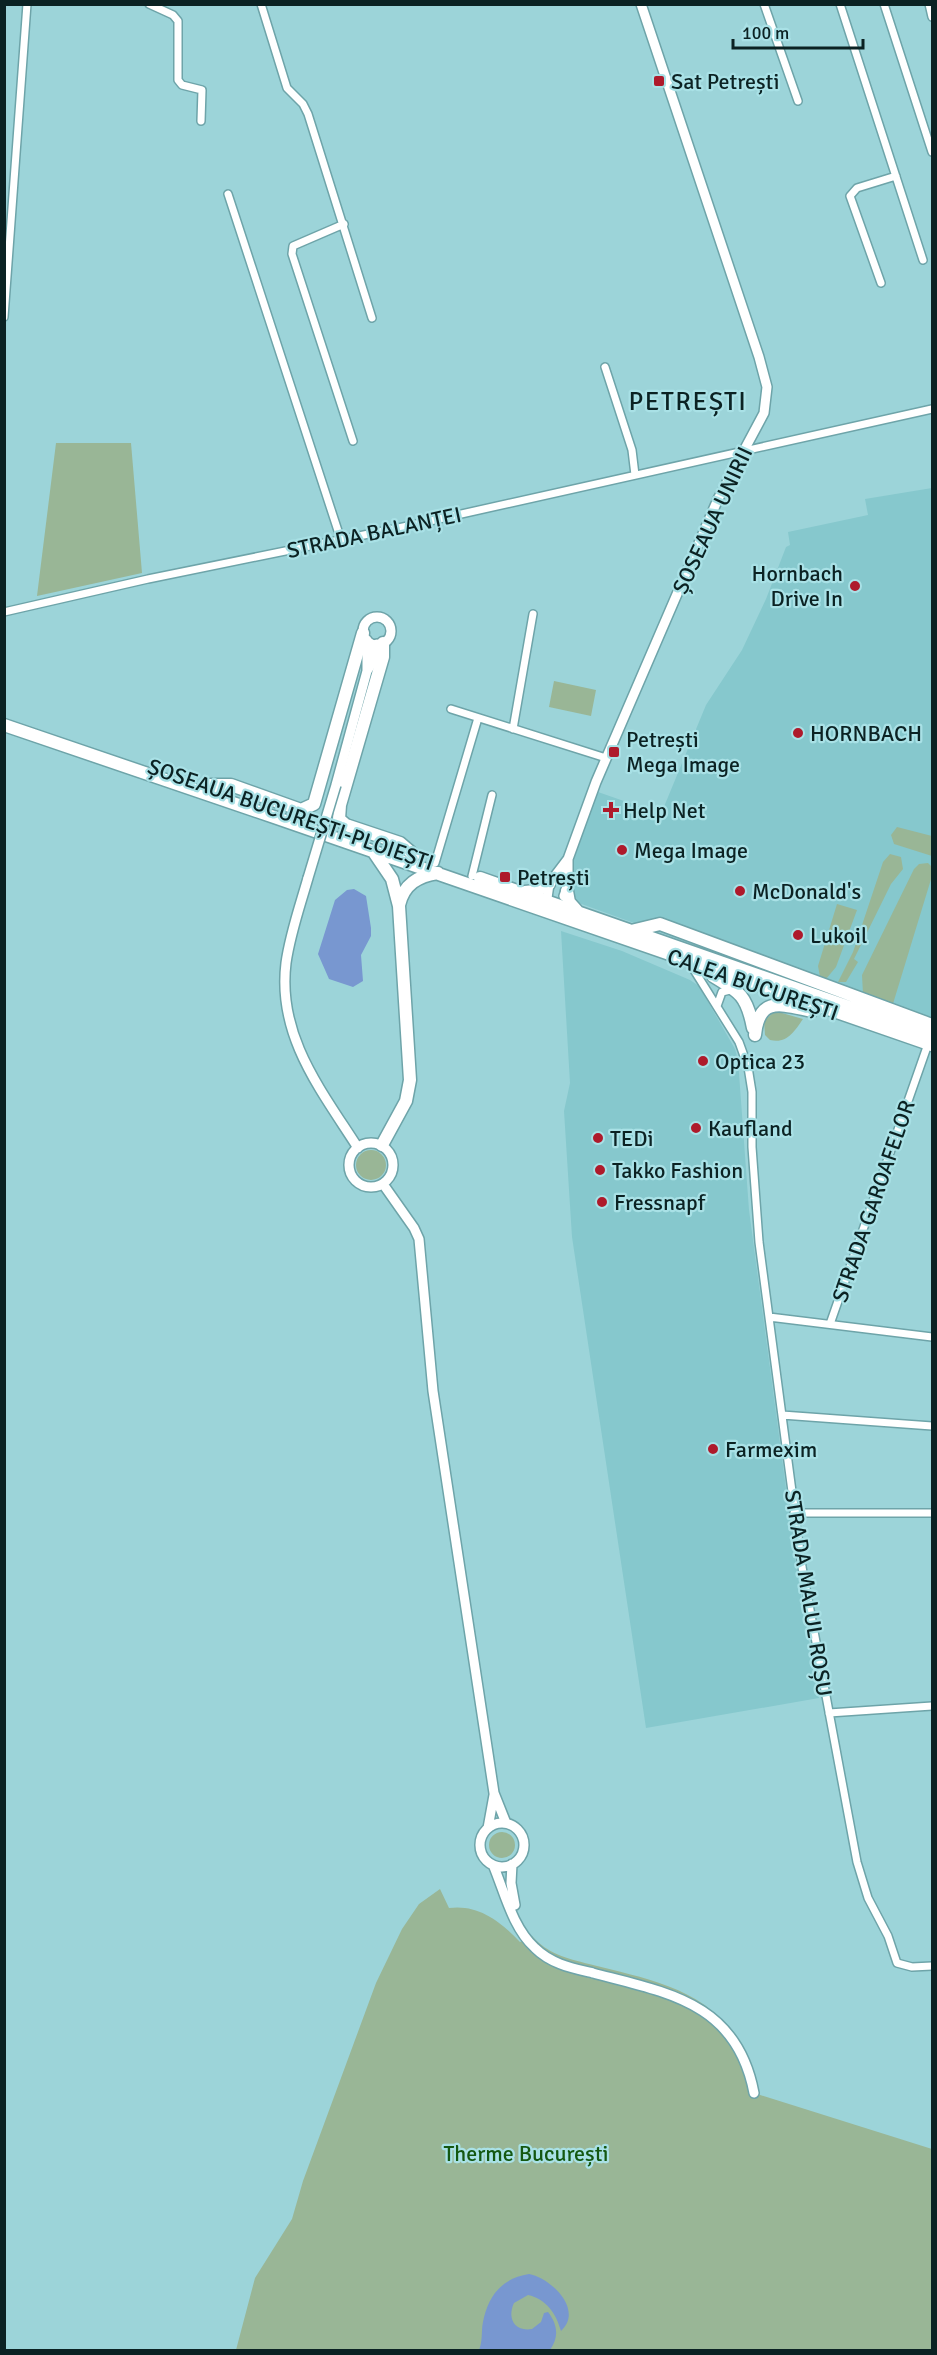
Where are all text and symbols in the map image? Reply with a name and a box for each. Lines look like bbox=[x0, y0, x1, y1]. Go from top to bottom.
scale bar bbox=[733, 12, 864, 50]
text: 100 m bbox=[742, 22, 789, 44]
place label: Sat Petrești bbox=[671, 68, 779, 95]
marker: Sat Petrești bbox=[652, 74, 666, 88]
district label: PETREȘTI bbox=[629, 386, 747, 418]
street label: ȘOSEAUA UNIRII bbox=[667, 442, 758, 598]
street label: STRADA BALANȚEI bbox=[284, 501, 464, 564]
place label: Hornbach Drive In bbox=[752, 560, 843, 612]
marker: Hornbach Drive In bbox=[848, 579, 862, 593]
place label: HORNBACH bbox=[810, 720, 922, 747]
place label: Petrești Mega Image bbox=[626, 726, 740, 778]
marker: HORNBACH bbox=[791, 726, 805, 740]
marker: Petrești Mega Image bbox=[607, 745, 621, 759]
street label: ȘOSEAUA BUCUREȘTI-PLOIEȘTI bbox=[144, 753, 437, 876]
place label: Help Net bbox=[623, 797, 706, 824]
marker: Help Net bbox=[604, 803, 618, 817]
place label: Mega Image bbox=[634, 837, 748, 864]
marker: Mega Image bbox=[615, 843, 629, 857]
place label: Petrești bbox=[517, 864, 590, 891]
marker: Petrești bbox=[498, 870, 512, 884]
place label: McDonald's bbox=[752, 878, 861, 905]
marker: McDonald's bbox=[733, 884, 747, 898]
place label: Lukoil bbox=[810, 922, 867, 949]
marker: Lukoil bbox=[791, 928, 805, 942]
street label: CALEA BUCUREȘTI bbox=[664, 943, 842, 1026]
place label: Optica 23 bbox=[715, 1048, 805, 1075]
marker: Optica 23 bbox=[696, 1054, 710, 1068]
street label: STRADA GAROAFELOR bbox=[826, 1097, 921, 1306]
place label: Kaufland bbox=[708, 1115, 793, 1142]
marker: Kaufland bbox=[689, 1121, 703, 1135]
place label: TEDi bbox=[610, 1125, 654, 1152]
marker: TEDi bbox=[591, 1131, 605, 1145]
place label: Takko Fashion bbox=[612, 1157, 743, 1184]
marker: Takko Fashion bbox=[593, 1163, 607, 1177]
place label: Fressnapf bbox=[614, 1189, 707, 1216]
marker: Fressnapf bbox=[595, 1195, 609, 1209]
place label: Farmexim bbox=[725, 1436, 817, 1463]
marker: Farmexim bbox=[706, 1442, 720, 1456]
street label: STRADA MALUL ROȘU bbox=[779, 1488, 838, 1698]
park label: Therme București bbox=[443, 2140, 609, 2167]

